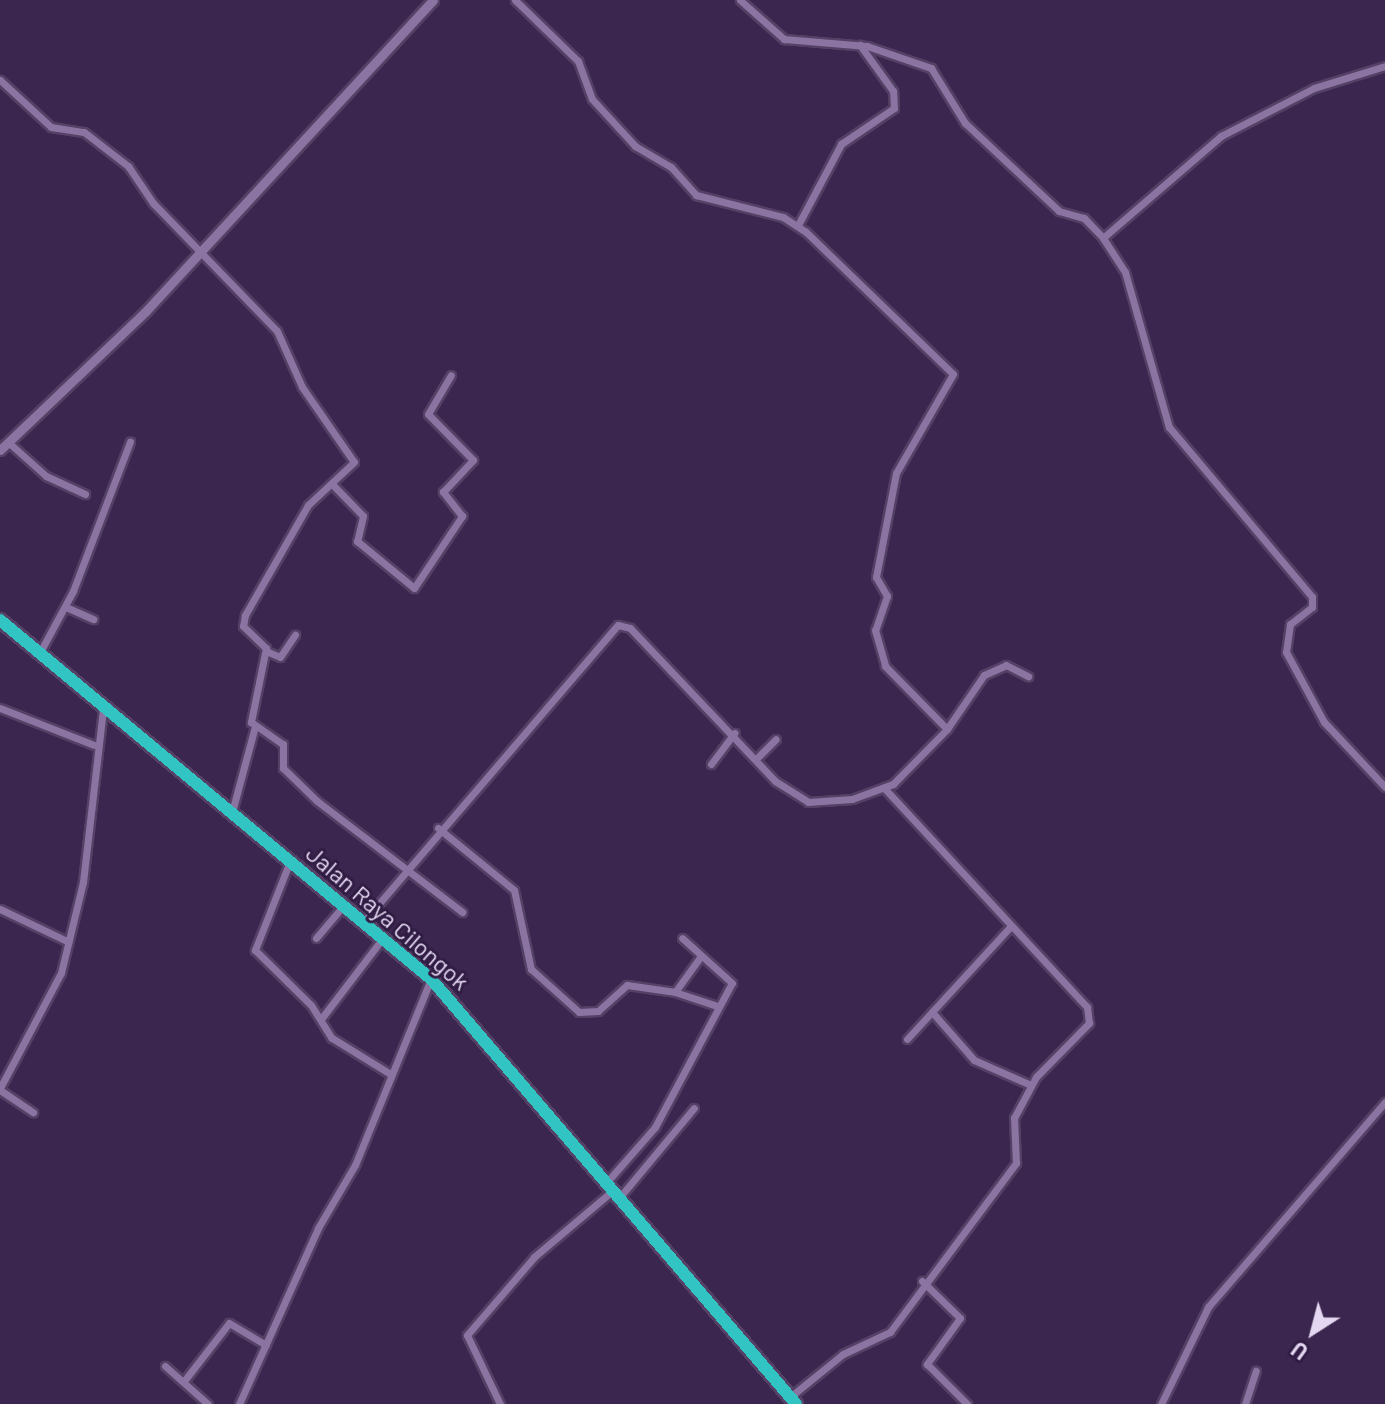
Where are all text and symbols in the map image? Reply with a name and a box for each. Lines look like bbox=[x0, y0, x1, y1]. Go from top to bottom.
street label: Jalan Raya Cilongok bbox=[301, 838, 475, 996]
north arrow bbox=[1273, 1292, 1353, 1372]
text: U bbox=[1286, 1337, 1312, 1366]

